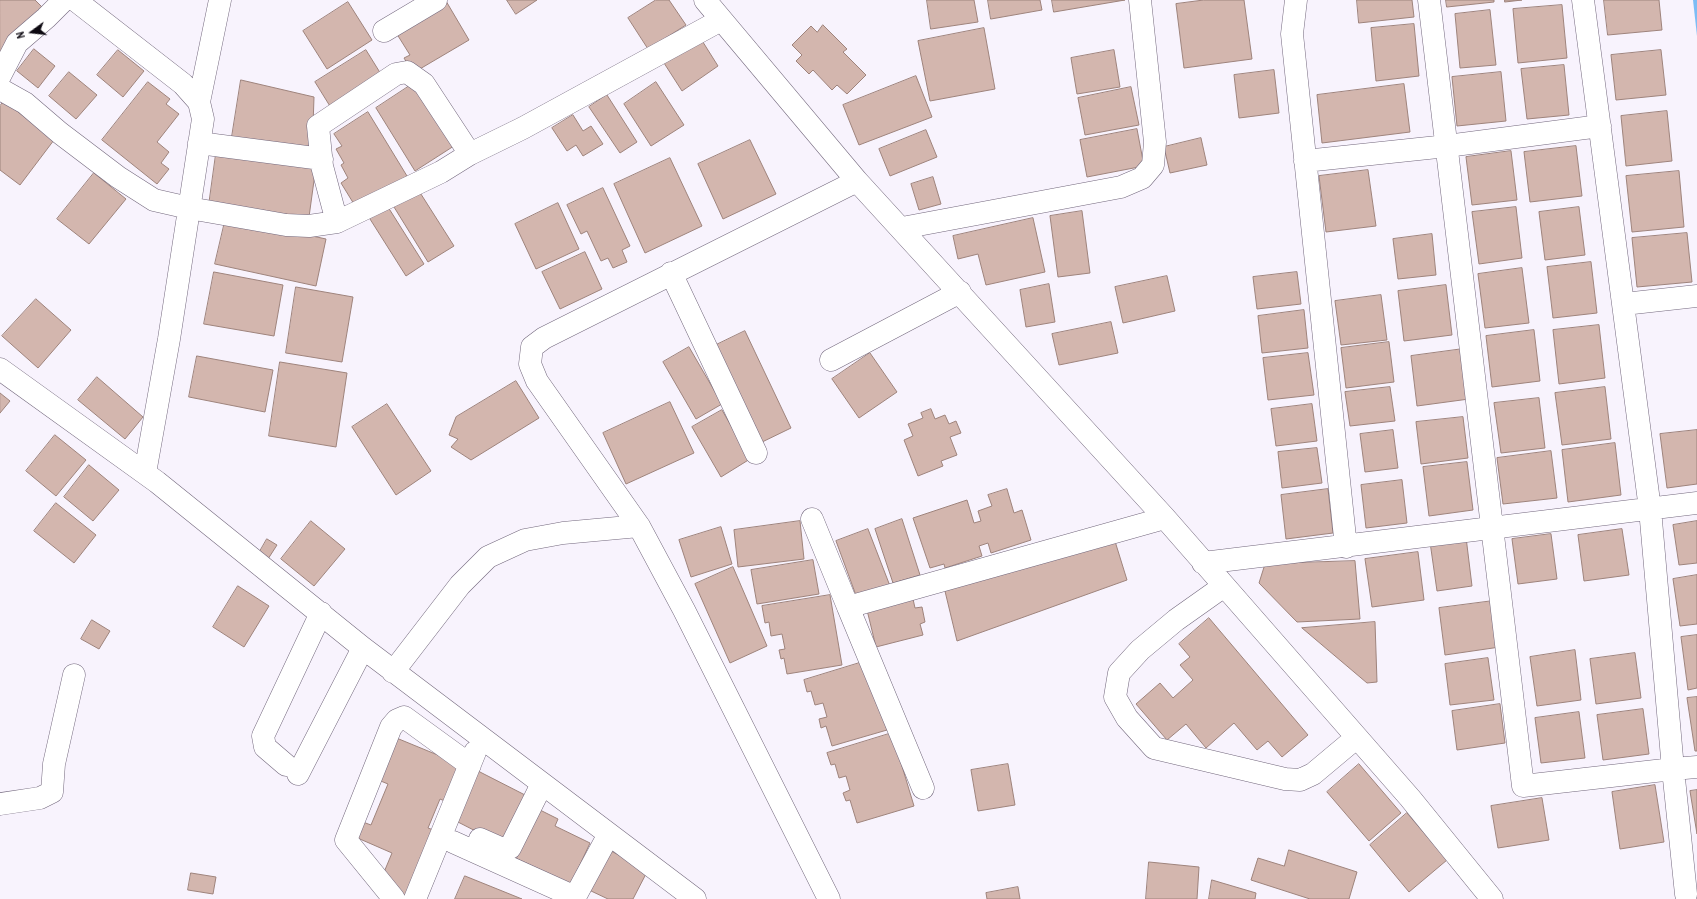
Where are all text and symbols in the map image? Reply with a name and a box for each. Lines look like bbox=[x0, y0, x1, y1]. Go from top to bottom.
north arrow bbox=[12, 12, 52, 52]
text: N bbox=[13, 30, 28, 40]

